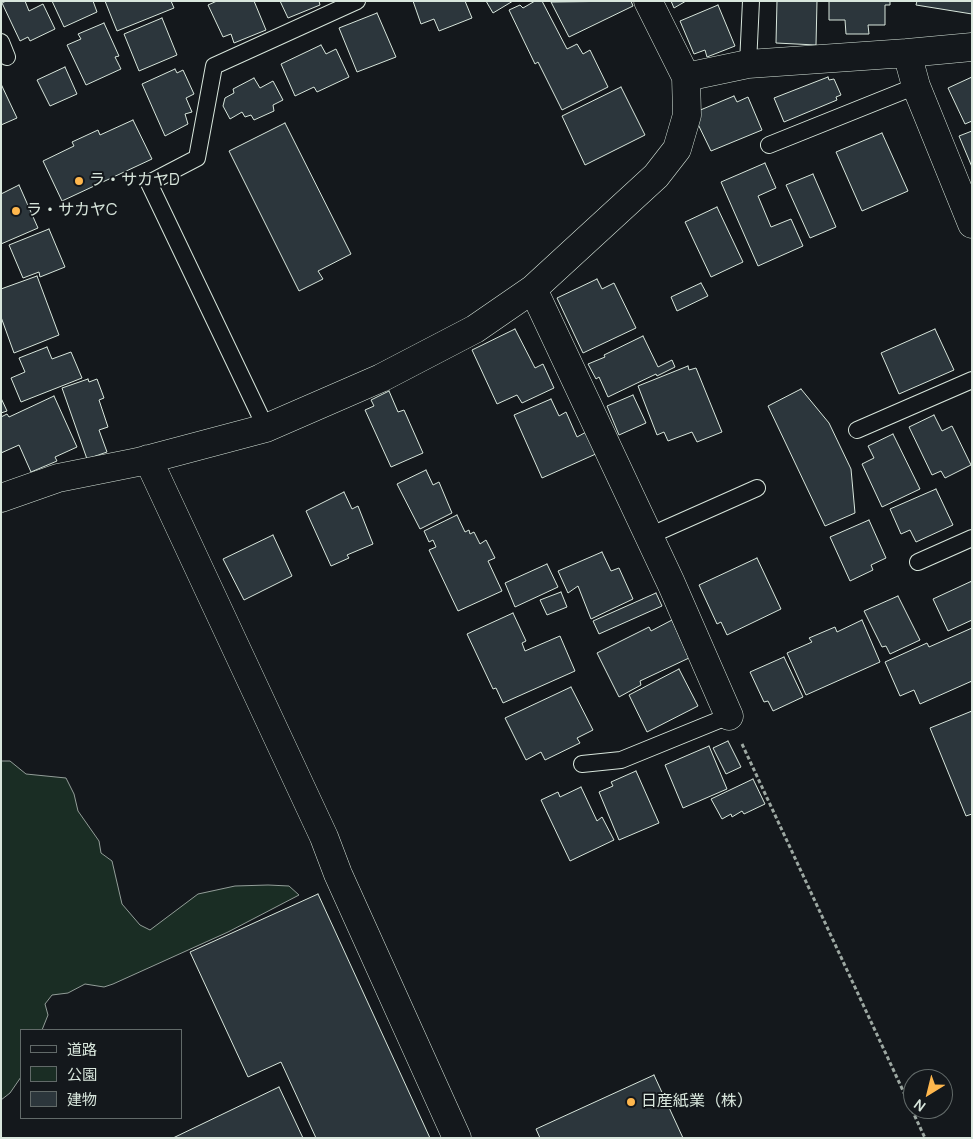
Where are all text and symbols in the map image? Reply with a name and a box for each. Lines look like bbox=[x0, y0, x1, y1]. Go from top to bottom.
place label: ラ・サカヤD bbox=[89, 171, 180, 191]
marker: ラ・サカヤD bbox=[73, 175, 85, 187]
place label: ラ・サカヤC bbox=[26, 201, 117, 221]
marker: ラ・サカヤC bbox=[10, 205, 22, 217]
legend bbox=[20, 1029, 182, 1119]
text: 道路 bbox=[67, 1039, 97, 1060]
text: 公園 bbox=[67, 1064, 97, 1085]
north arrow bbox=[903, 1069, 953, 1119]
text: 建物 bbox=[67, 1089, 97, 1110]
place label: 日産紙業（株） bbox=[641, 1092, 753, 1112]
text: N bbox=[910, 1095, 929, 1116]
marker: 日産紙業（株） bbox=[625, 1096, 637, 1108]

